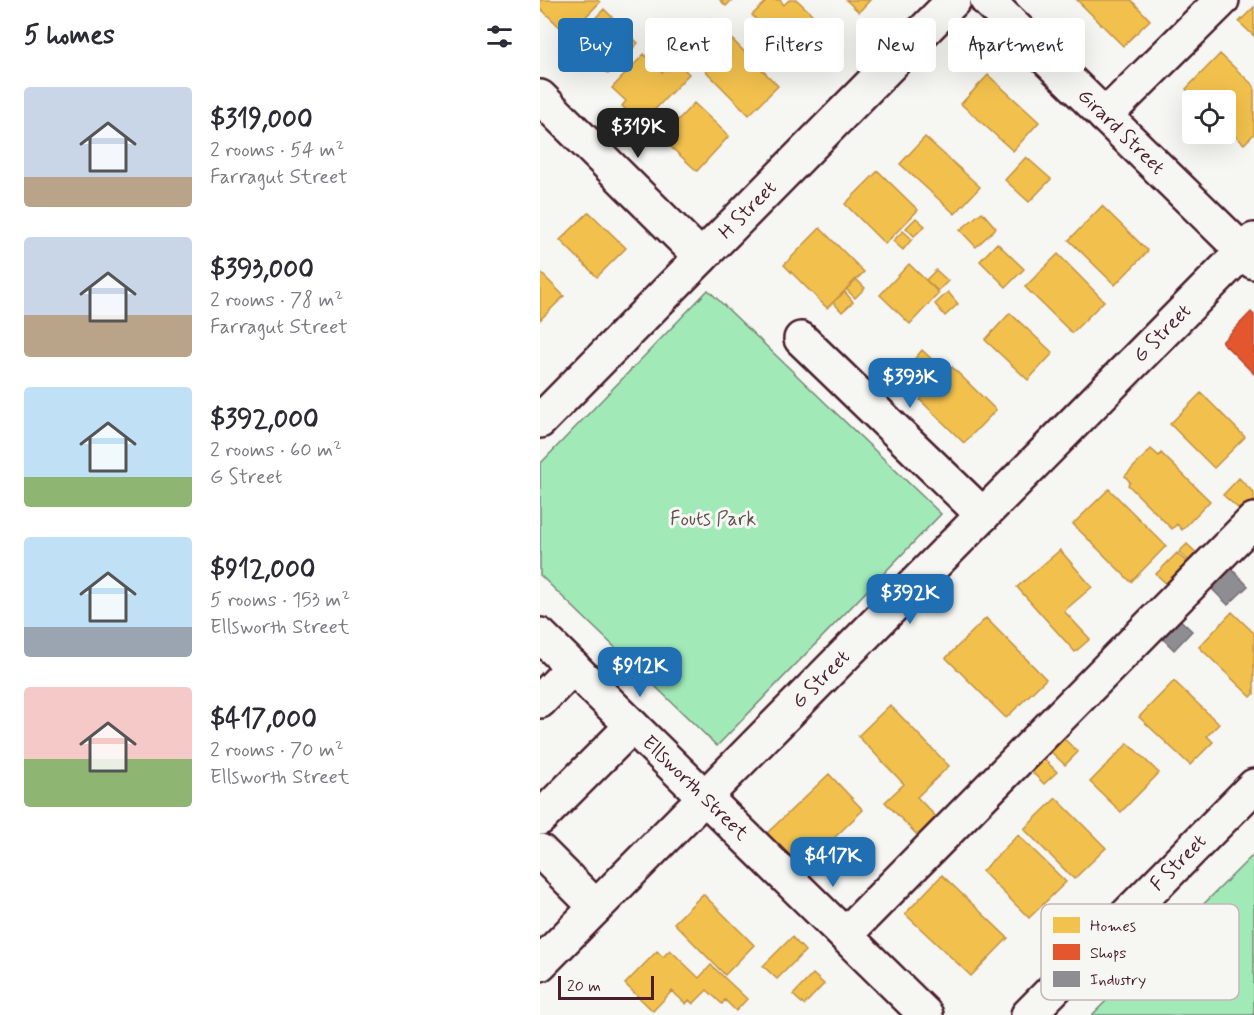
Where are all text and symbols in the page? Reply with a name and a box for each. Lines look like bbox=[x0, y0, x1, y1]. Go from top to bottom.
chip: Buy bbox=[558, 18, 633, 72]
chip: Rent bbox=[645, 18, 732, 72]
chip: Filters bbox=[744, 18, 844, 72]
chip: New bbox=[856, 18, 936, 72]
chip: Apartment bbox=[948, 18, 1085, 72]
text: 5 homes bbox=[24, 19, 115, 53]
icon: filters bbox=[483, 20, 516, 53]
street label: Girard Street bbox=[1072, 83, 1171, 181]
map controls bbox=[1182, 90, 1236, 144]
button: locate bbox=[1182, 90, 1236, 144]
text: $319,000 bbox=[210, 103, 313, 137]
pin: $319K bbox=[596, 108, 680, 159]
icon: home bbox=[72, 111, 144, 183]
text: $319K bbox=[611, 114, 665, 141]
text: 2 rooms · 54 m² bbox=[210, 137, 344, 164]
text: Farragut Street bbox=[210, 164, 348, 191]
street label: H Street bbox=[713, 175, 783, 245]
text: $393,000 bbox=[210, 253, 314, 287]
icon: home bbox=[72, 261, 144, 333]
text: 2 rooms · 78 m² bbox=[210, 287, 343, 314]
street label: G Street bbox=[1127, 298, 1197, 368]
text: Farragut Street bbox=[210, 314, 348, 341]
pin: $393K bbox=[868, 358, 952, 409]
text: $393K bbox=[883, 364, 938, 391]
text: $392,000 bbox=[210, 403, 319, 437]
icon: home bbox=[72, 411, 144, 483]
text: 2 rooms · 60 m² bbox=[210, 437, 342, 464]
text: G Street bbox=[210, 464, 282, 491]
park label: Fouts Park bbox=[670, 506, 756, 533]
text: $912,000 bbox=[210, 553, 315, 587]
icon: home bbox=[72, 561, 144, 633]
pin: $392K bbox=[868, 574, 952, 625]
text: $392K bbox=[881, 580, 939, 607]
text: 5 rooms · 153 m² bbox=[210, 587, 350, 614]
text: Ellsworth Street bbox=[210, 614, 350, 641]
street label: G Street bbox=[786, 644, 856, 714]
pin: $912K bbox=[598, 647, 682, 698]
text: $912K bbox=[612, 653, 668, 680]
text: $417,000 bbox=[210, 703, 317, 737]
icon: home bbox=[72, 711, 144, 783]
street label: Ellsworth Street bbox=[636, 729, 755, 847]
text: 2 rooms · 70 m² bbox=[210, 737, 344, 764]
text: Ellsworth Street bbox=[210, 764, 350, 791]
street label: F Street bbox=[1144, 828, 1212, 897]
pin: $417K bbox=[791, 837, 875, 888]
text: $417K bbox=[804, 843, 862, 870]
legend bbox=[1041, 904, 1239, 1000]
text: Homes bbox=[1090, 916, 1136, 937]
text: Shops bbox=[1090, 943, 1127, 964]
text: Industry bbox=[1090, 970, 1146, 991]
scale bar bbox=[558, 973, 654, 1000]
text: 20 m bbox=[567, 976, 601, 997]

